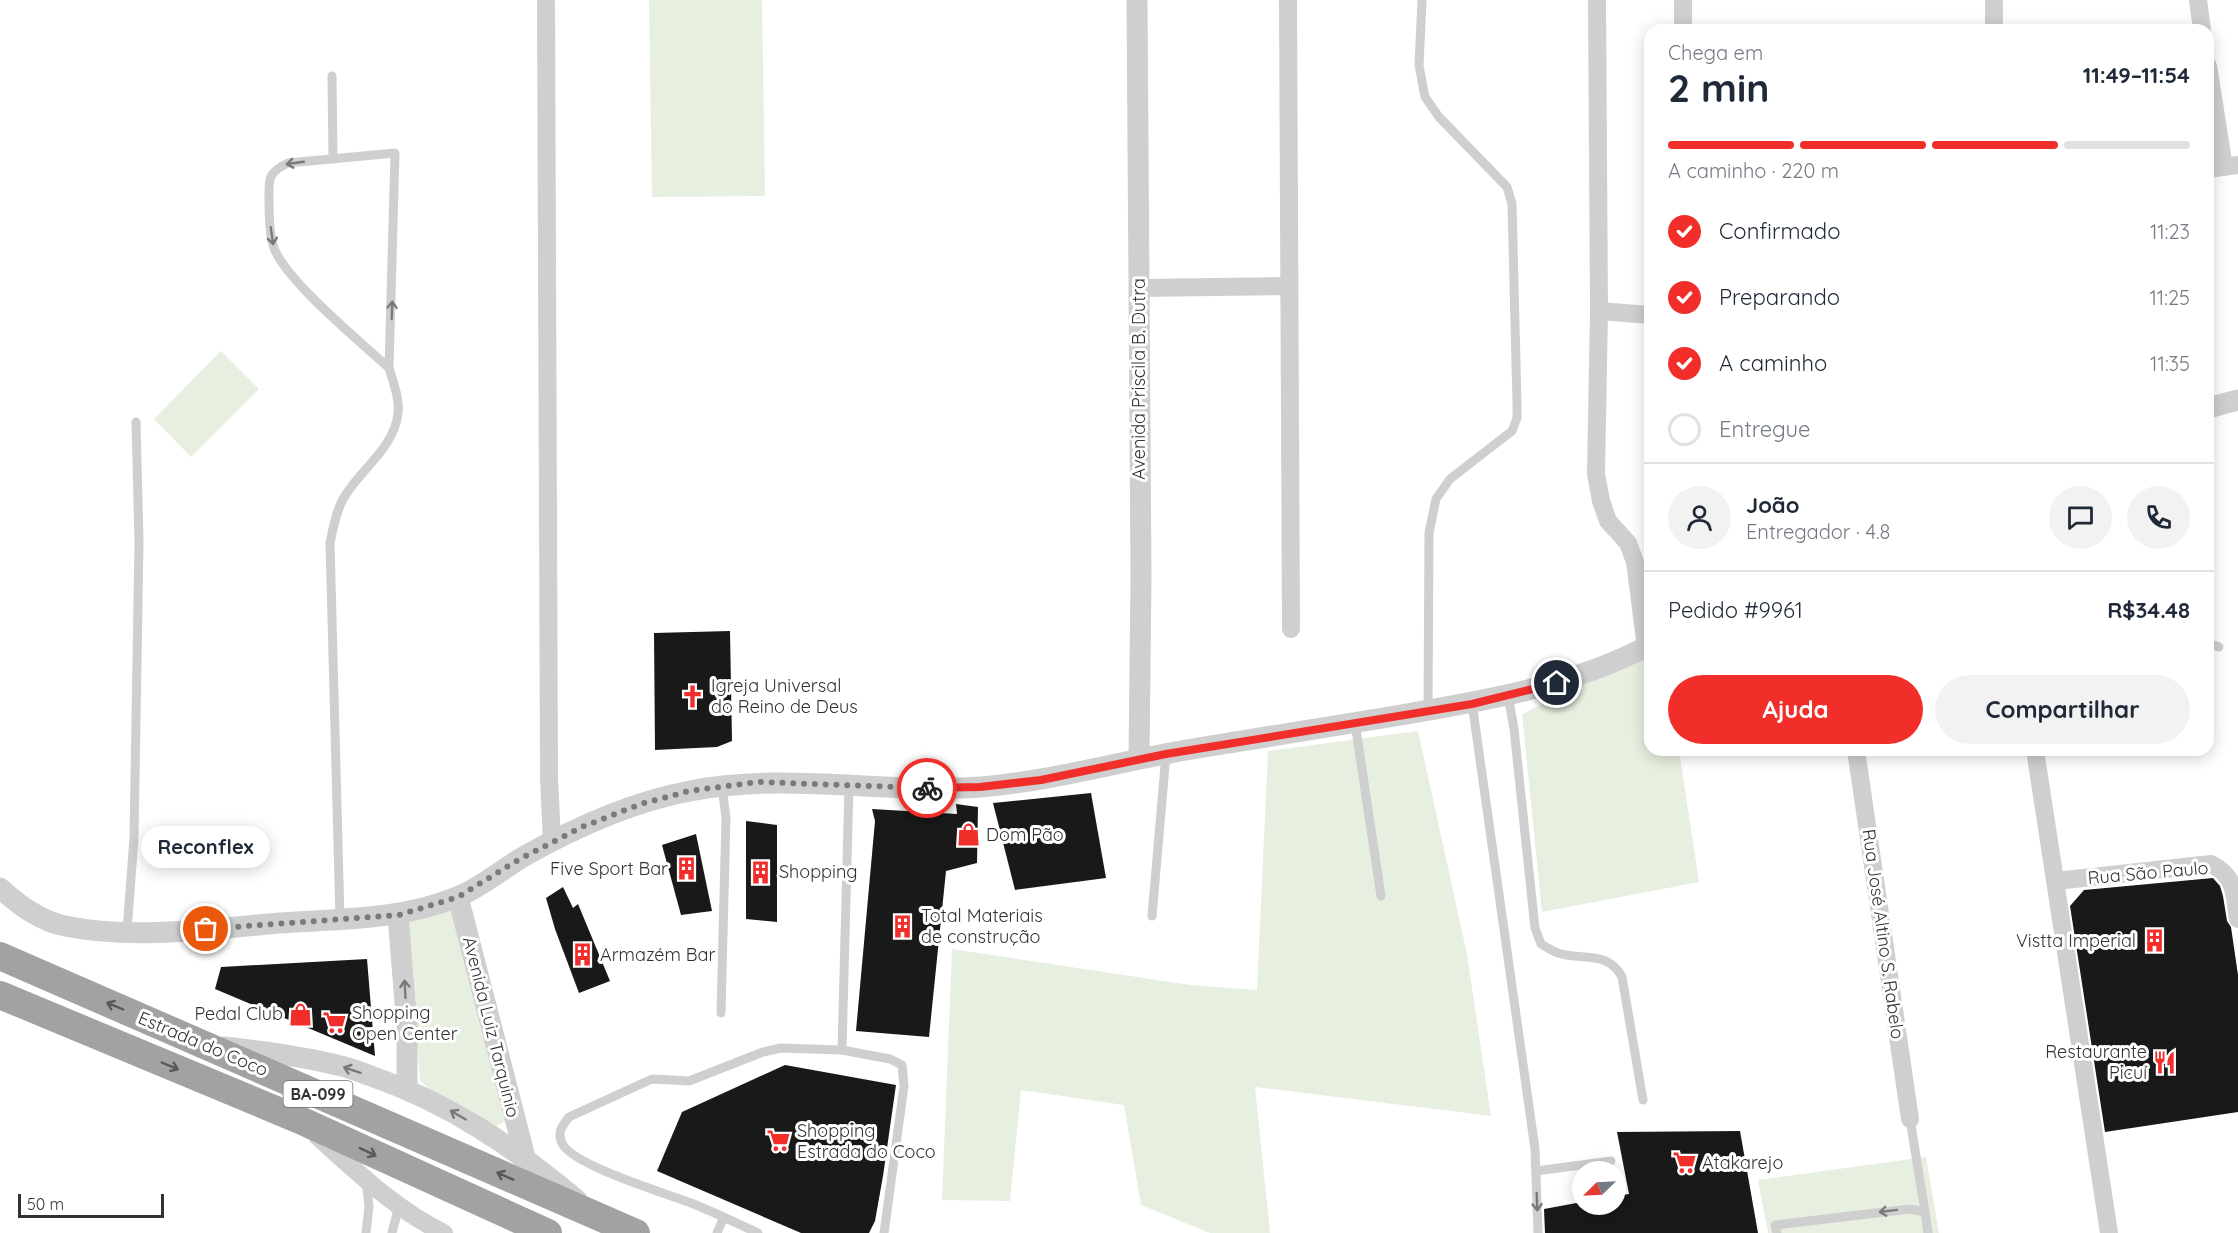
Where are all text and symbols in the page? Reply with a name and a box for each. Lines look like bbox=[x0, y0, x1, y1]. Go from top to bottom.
text: Chega em bbox=[1668, 40, 1763, 65]
text: 11:49–11:54 bbox=[2083, 61, 2190, 89]
text: 2 min bbox=[1668, 63, 1770, 112]
one-way arrow bbox=[286, 157, 306, 168]
text: A caminho · 220 m bbox=[1668, 158, 1839, 183]
icon: check bbox=[1668, 215, 1701, 248]
text: Confirmado bbox=[1719, 217, 1840, 245]
text: 11:23 bbox=[2150, 219, 2190, 244]
one-way arrow bbox=[266, 226, 277, 245]
street label: Avenida Priscila B. Dutra bbox=[1127, 278, 1150, 480]
icon: check bbox=[1668, 281, 1701, 314]
text: Preparando bbox=[1719, 283, 1840, 311]
text: 11:25 bbox=[2149, 285, 2190, 310]
one-way arrow bbox=[386, 300, 397, 320]
icon: check bbox=[1668, 347, 1701, 380]
text: A caminho bbox=[1719, 349, 1827, 377]
text: 11:35 bbox=[2150, 351, 2190, 376]
text: Entregue bbox=[1719, 415, 1810, 443]
button: person bbox=[1668, 486, 1731, 549]
button: chat bbox=[2049, 486, 2112, 549]
button: phone bbox=[2127, 486, 2190, 549]
text: João bbox=[1746, 491, 1799, 519]
text: Entregador · 4.8 bbox=[1746, 519, 1890, 544]
text: Pedido #9961 bbox=[1668, 596, 1803, 624]
text: R$34.48 bbox=[2107, 596, 2190, 624]
pin bbox=[1531, 657, 1582, 708]
icon: home bbox=[1540, 666, 1573, 699]
place label: Igreja Universal do Reino de Deus bbox=[711, 674, 858, 718]
button: Ajuda bbox=[1668, 675, 1923, 744]
button: Compartilhar bbox=[1935, 675, 2190, 744]
church icon: Igreja Universal do Reino de Deus bbox=[680, 683, 706, 709]
courier bbox=[897, 758, 957, 818]
icon: bike bbox=[911, 772, 944, 805]
shop icon: Dom Pão bbox=[955, 822, 981, 848]
place label: Dom Pão bbox=[986, 823, 1064, 846]
callout: Reconflex bbox=[142, 827, 270, 869]
street label: Rua José Altino S. Rabelo bbox=[1857, 827, 1910, 1040]
text: Reconflex bbox=[158, 834, 253, 859]
building icon: Five Sport Bar bbox=[673, 856, 699, 882]
street label: Rua São Paulo bbox=[2087, 856, 2209, 889]
place label: Five Sport Bar bbox=[550, 857, 668, 880]
building icon: Shopping bbox=[748, 859, 774, 885]
place label: Shopping bbox=[779, 860, 858, 883]
pin bbox=[180, 903, 231, 954]
place label: Total Materiais de construção bbox=[921, 904, 1043, 948]
icon: bag bbox=[189, 912, 222, 945]
building icon: Total Materiais de construção bbox=[890, 913, 916, 939]
building icon: Vistta Imperial bbox=[2141, 928, 2167, 954]
place label: Vistta Imperial bbox=[2016, 929, 2136, 952]
street label: Avenida Luiz Tarquinio bbox=[458, 934, 525, 1120]
building icon: Armazém Bar bbox=[569, 942, 595, 968]
place label: Armazém Bar bbox=[600, 943, 715, 966]
one-way arrow bbox=[399, 979, 410, 999]
one-way arrow bbox=[106, 1000, 125, 1011]
shop icon: Pedal Club bbox=[288, 1001, 314, 1027]
place label: Shopping Open Center bbox=[352, 1001, 458, 1045]
place label: Pedal Club bbox=[194, 1002, 283, 1025]
street label: Estrada do Coco bbox=[135, 1006, 271, 1081]
supermarket icon: Shopping Open Center bbox=[321, 1010, 347, 1036]
place label: Restaurante Picuí bbox=[2045, 1040, 2147, 1084]
restaurant icon: Restaurante Picuí bbox=[2152, 1049, 2178, 1075]
one-way arrow bbox=[161, 1061, 179, 1072]
one-way arrow bbox=[343, 1063, 362, 1074]
road number: BA-099 bbox=[284, 1081, 352, 1107]
one-way arrow bbox=[450, 1108, 467, 1120]
place label: Shopping Estrada do Coco bbox=[797, 1119, 936, 1163]
supermarket icon: Shopping Estrada do Coco bbox=[766, 1128, 792, 1154]
one-way arrow bbox=[359, 1146, 377, 1158]
supermarket icon: Atakarejo bbox=[1671, 1150, 1697, 1176]
place label: Atakarejo bbox=[1702, 1151, 1783, 1174]
north arrow bbox=[1572, 1161, 1626, 1215]
map controls bbox=[1572, 1161, 1626, 1215]
one-way arrow bbox=[497, 1170, 515, 1181]
scale bar bbox=[18, 1191, 164, 1218]
one-way arrow bbox=[1531, 1192, 1543, 1212]
text: 50 m bbox=[27, 1194, 64, 1214]
one-way arrow bbox=[1879, 1206, 1899, 1217]

